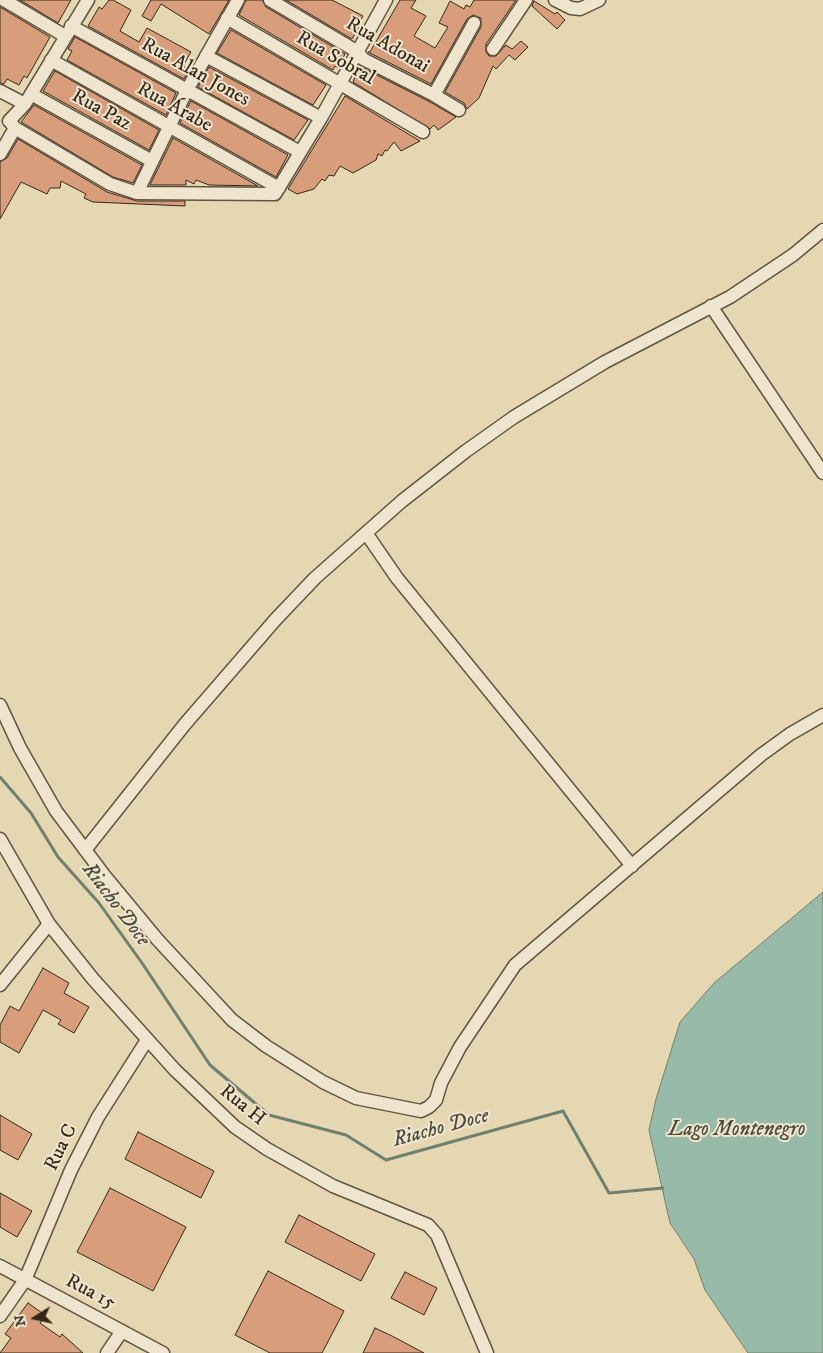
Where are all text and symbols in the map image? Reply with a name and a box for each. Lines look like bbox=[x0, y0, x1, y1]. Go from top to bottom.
street label: Rua Adonai bbox=[341, 13, 433, 79]
street label: Rua Sobral bbox=[291, 27, 379, 91]
street label: Rua Alan Jones bbox=[137, 33, 253, 113]
street label: Rua Árabe bbox=[132, 78, 216, 138]
street label: Rua Paz bbox=[67, 85, 135, 137]
water label: Riacho Doce bbox=[75, 858, 155, 952]
street label: Rua H bbox=[214, 1080, 270, 1132]
water label: Riacho Doce bbox=[390, 1104, 492, 1154]
water label: Lago Montenegro bbox=[668, 1118, 806, 1144]
street label: Rua C bbox=[40, 1121, 84, 1175]
street label: Rua 15 bbox=[61, 1270, 119, 1316]
north arrow bbox=[10, 1293, 60, 1343]
text: N bbox=[10, 1313, 30, 1328]

